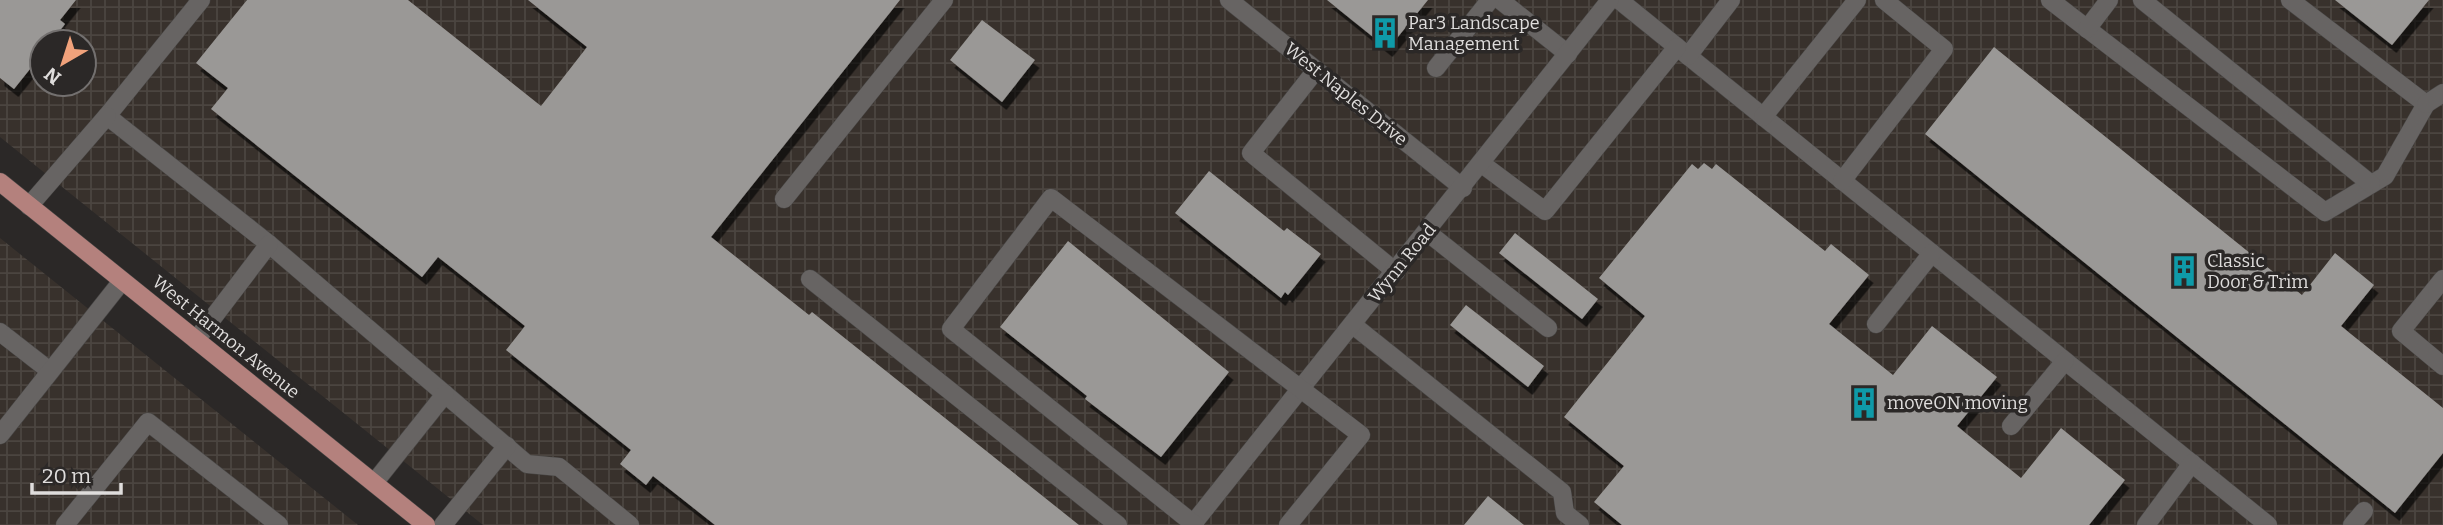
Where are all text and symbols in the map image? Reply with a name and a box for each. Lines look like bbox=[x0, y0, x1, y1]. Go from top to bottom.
place label: Par3 Landscape Management bbox=[1408, 12, 1540, 55]
building icon: Par3 Landscape Management bbox=[1368, 16, 1402, 50]
north arrow bbox=[28, 28, 98, 98]
street label: West Naples Drive bbox=[1280, 38, 1412, 150]
text: N bbox=[39, 62, 66, 89]
street label: Wynn Road bbox=[1363, 219, 1441, 307]
place label: Classic Door & Trim bbox=[2207, 250, 2308, 293]
building icon: Classic Door & Trim bbox=[2167, 254, 2201, 288]
street label: West Harmon Avenue bbox=[148, 271, 304, 403]
building icon: moveON moving bbox=[1847, 386, 1881, 420]
place label: moveON moving bbox=[1887, 392, 2028, 414]
scale bar bbox=[32, 452, 121, 496]
text: 20 m bbox=[42, 463, 91, 489]

